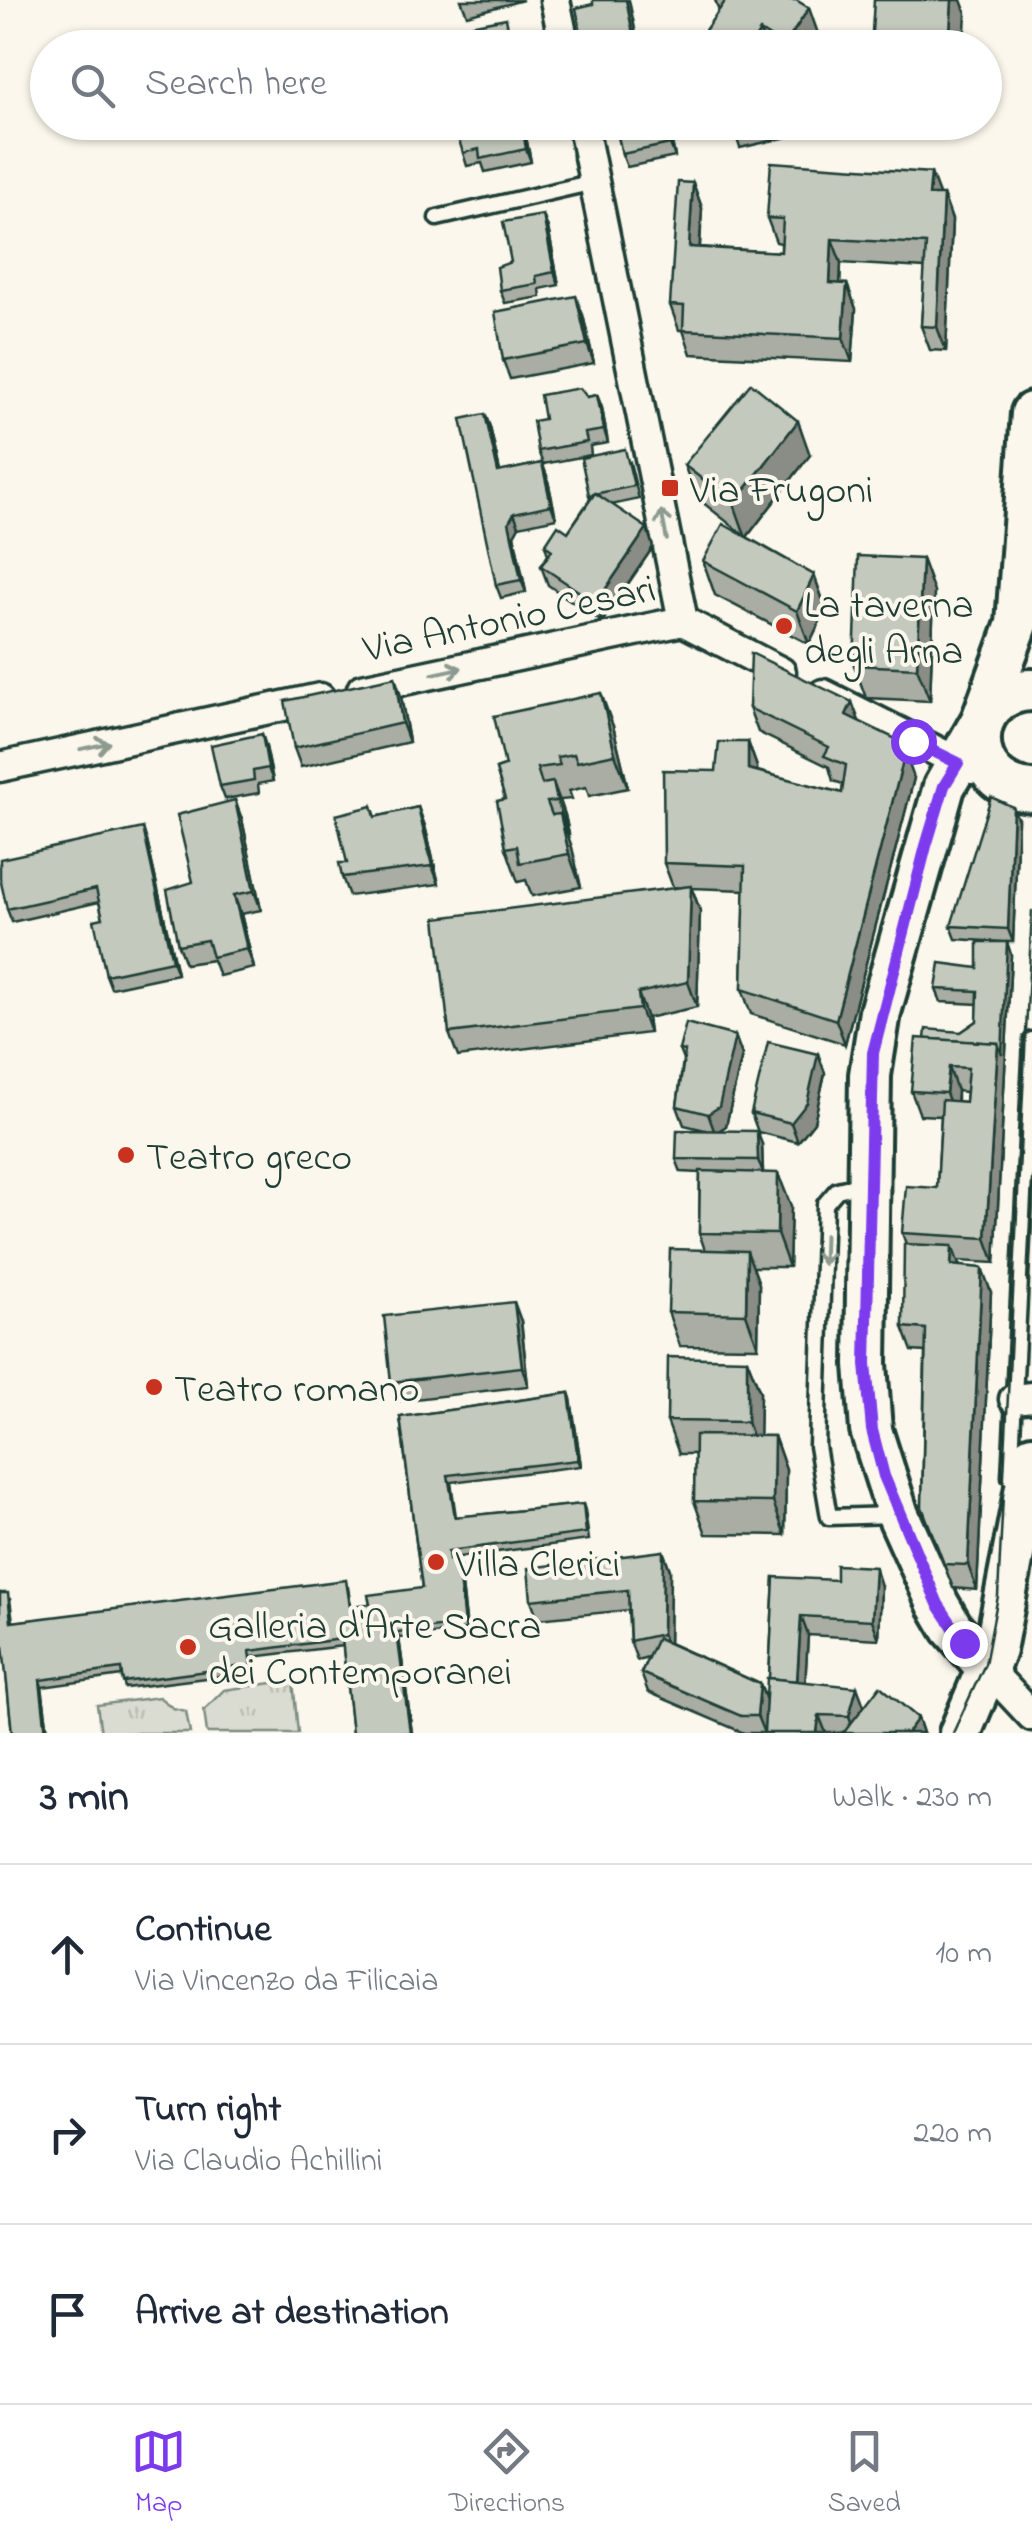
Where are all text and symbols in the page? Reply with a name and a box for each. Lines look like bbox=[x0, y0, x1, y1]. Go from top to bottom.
search box bbox=[30, 30, 1002, 140]
text: Search here bbox=[145, 57, 327, 113]
icon: search bbox=[65, 58, 120, 113]
place label: Via Frugoni bbox=[689, 463, 873, 522]
marker: Via Frugoni bbox=[659, 477, 681, 499]
one-way arrow bbox=[654, 509, 673, 542]
street label: Via Antonio Cesari bbox=[357, 562, 662, 681]
place label: La taverna degli Arna bbox=[804, 578, 974, 683]
marker: La taverna degli Arna bbox=[773, 615, 795, 637]
one-way arrow bbox=[431, 661, 463, 680]
route start bbox=[891, 719, 937, 765]
one-way arrow bbox=[78, 736, 110, 755]
place label: Teatro greco bbox=[146, 1130, 352, 1189]
marker: Teatro greco bbox=[115, 1144, 137, 1166]
one-way arrow bbox=[814, 1233, 833, 1265]
place label: Teatro romano bbox=[174, 1362, 419, 1421]
marker: Teatro romano bbox=[143, 1376, 165, 1398]
place label: Villa Clerici bbox=[455, 1537, 620, 1596]
marker: Villa Clerici bbox=[425, 1551, 447, 1573]
place label: Galleria d'Arte Sacra dei Contemporanei bbox=[208, 1599, 541, 1704]
route end bbox=[942, 1621, 988, 1667]
marker: Galleria d'Arte Sacra dei Contemporanei bbox=[177, 1636, 199, 1658]
text: 3 min bbox=[40, 1768, 129, 1829]
text: Walk · 230 m bbox=[832, 1775, 992, 1822]
text: Continue bbox=[135, 1903, 271, 1959]
icon: ahead bbox=[40, 1927, 95, 1982]
text: 10 m bbox=[935, 1931, 992, 1978]
text: Via Vincenzo da Filicaia bbox=[135, 1959, 439, 2006]
text: Turn right bbox=[135, 2083, 281, 2139]
icon: right bbox=[40, 2107, 95, 2162]
text: 220 m bbox=[914, 2111, 992, 2158]
text: Via Claudio Achillini bbox=[135, 2139, 382, 2186]
text: Arrive at destination bbox=[135, 2286, 449, 2342]
icon: arrive bbox=[40, 2287, 95, 2342]
tab: Map bbox=[131, 2424, 186, 2525]
tab: Directions bbox=[449, 2424, 565, 2525]
tab: Saved bbox=[828, 2424, 901, 2525]

